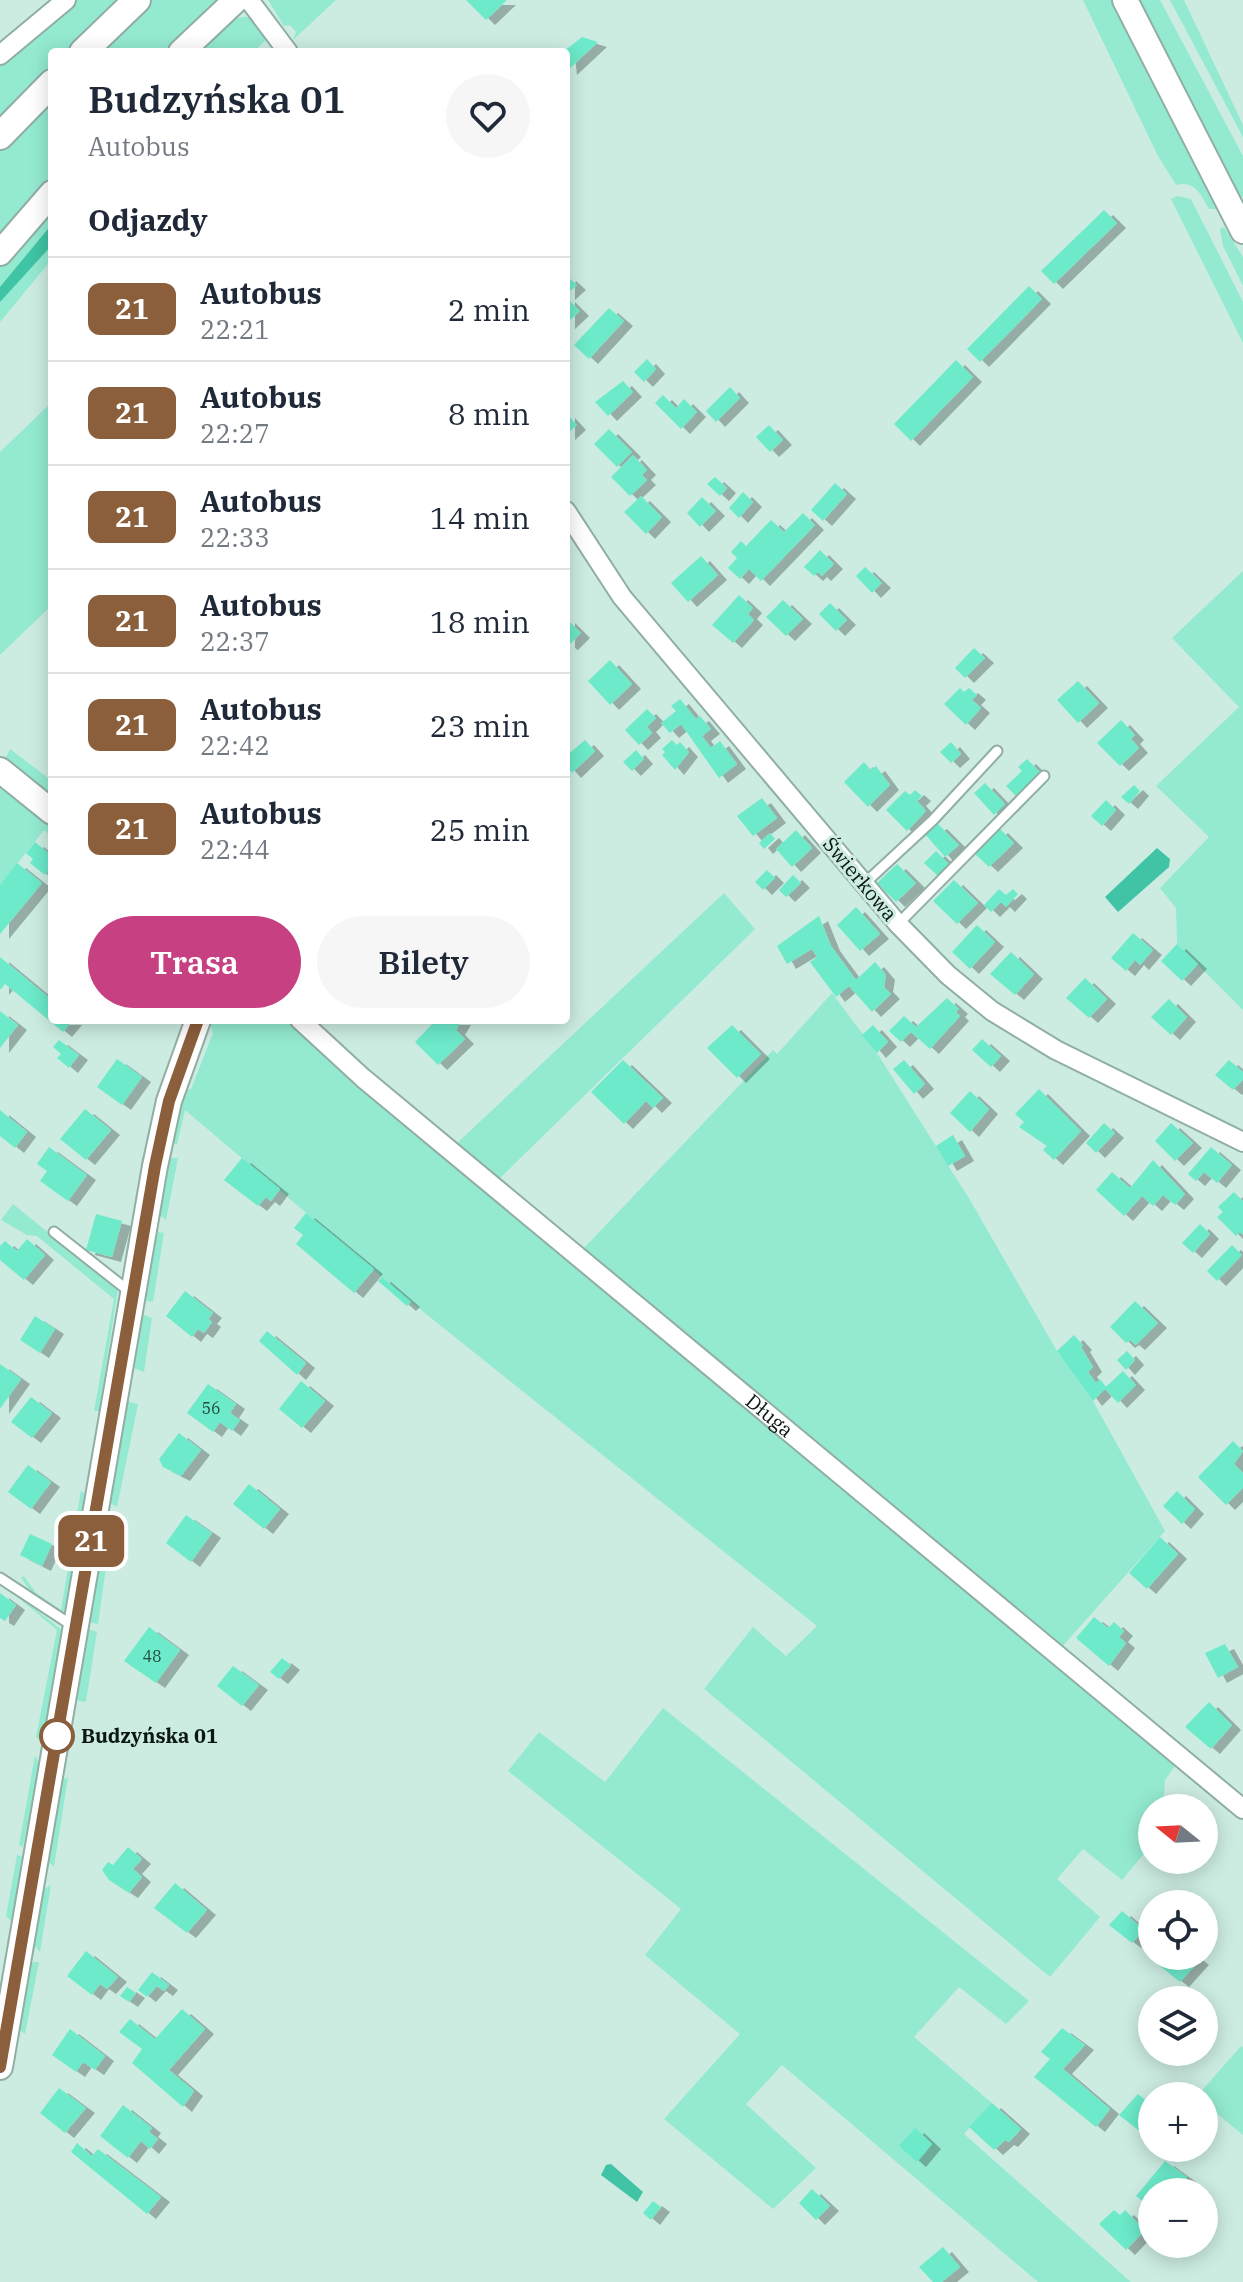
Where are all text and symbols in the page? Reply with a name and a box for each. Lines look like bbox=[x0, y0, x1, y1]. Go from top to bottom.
text: Budzyńska 01 bbox=[88, 74, 346, 123]
button: heart bbox=[446, 74, 530, 158]
text: Autobus bbox=[88, 129, 190, 163]
text: Odjazdy bbox=[88, 200, 208, 239]
text: Autobus bbox=[200, 273, 322, 312]
text: 21 bbox=[115, 290, 149, 327]
text: 2 min bbox=[448, 290, 530, 329]
text: 22:21 bbox=[200, 312, 270, 346]
text: Autobus bbox=[200, 377, 322, 416]
text: 21 bbox=[115, 394, 149, 431]
text: 8 min bbox=[448, 394, 530, 433]
text: 22:27 bbox=[200, 416, 270, 450]
text: Autobus bbox=[200, 481, 322, 520]
text: 21 bbox=[115, 498, 149, 535]
text: 14 min bbox=[430, 498, 530, 537]
text: 22:33 bbox=[200, 520, 270, 554]
text: Autobus bbox=[200, 585, 322, 624]
text: 21 bbox=[115, 602, 149, 639]
text: 18 min bbox=[430, 602, 530, 641]
text: 22:37 bbox=[200, 624, 270, 658]
text: Autobus bbox=[200, 689, 322, 728]
text: 21 bbox=[115, 706, 149, 743]
text: 23 min bbox=[430, 706, 530, 745]
text: 22:42 bbox=[200, 728, 270, 762]
text: Autobus bbox=[200, 793, 322, 832]
text: 21 bbox=[115, 810, 149, 847]
text: 25 min bbox=[430, 810, 530, 849]
street label: Świerkowa bbox=[817, 831, 904, 926]
text: 22:44 bbox=[200, 832, 270, 866]
button: Trasa bbox=[88, 916, 301, 1008]
button: Bilety bbox=[317, 916, 530, 1008]
street label: Długa bbox=[740, 1387, 799, 1443]
house number: 56 bbox=[201, 1398, 221, 1418]
line badge: 21 bbox=[55, 1515, 127, 1567]
text: 21 bbox=[74, 1522, 108, 1559]
house number: 48 bbox=[142, 1646, 162, 1666]
marker: Budzyńska 01 bbox=[40, 1719, 74, 1753]
place label: Budzyńska 01 bbox=[81, 1722, 218, 1749]
north arrow bbox=[1138, 1794, 1218, 1874]
map controls bbox=[1138, 1794, 1218, 2258]
button: locate bbox=[1138, 1890, 1218, 1970]
button: layers bbox=[1138, 1986, 1218, 2066]
button: + bbox=[1138, 2082, 1218, 2162]
button: − bbox=[1138, 2178, 1218, 2258]

